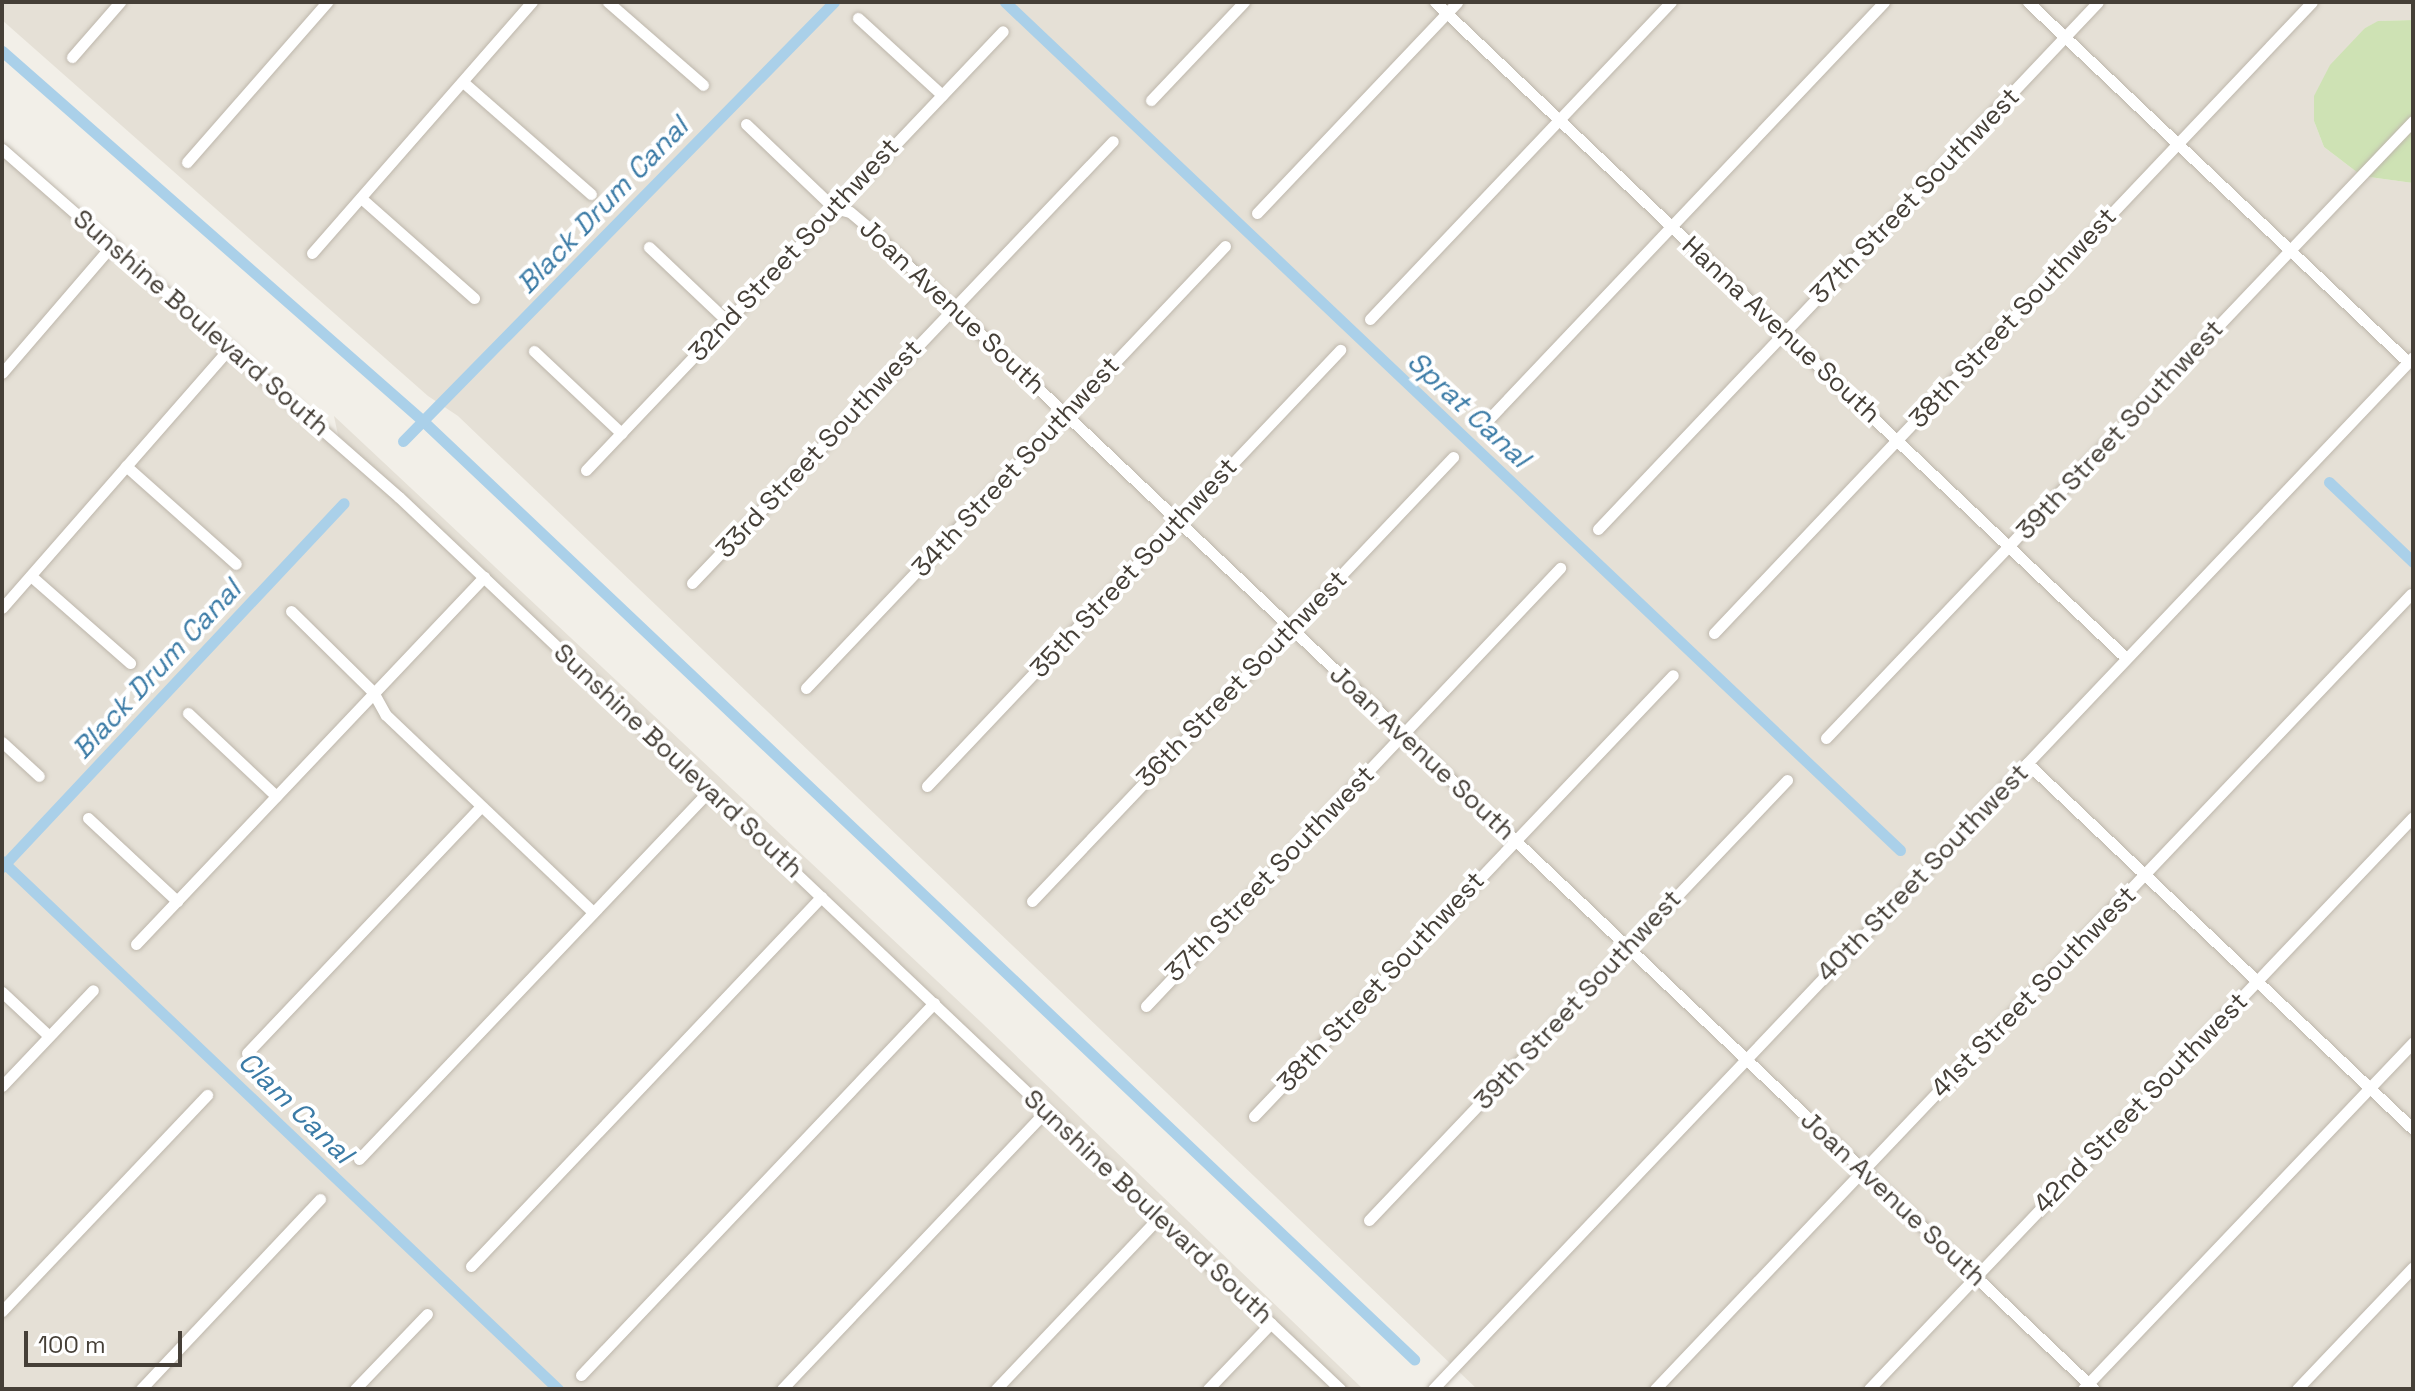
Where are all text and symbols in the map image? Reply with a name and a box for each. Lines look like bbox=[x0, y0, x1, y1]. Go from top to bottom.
street label: 37th Street Southwest bbox=[1804, 82, 2026, 310]
water label: Black Drum Canal bbox=[509, 110, 695, 300]
street label: 32nd Street Southwest bbox=[682, 132, 906, 368]
street label: 38th Street Southwest bbox=[1903, 201, 2123, 435]
street label: Sunshine Boulevard South bbox=[66, 203, 336, 443]
street label: Joan Avenue South bbox=[853, 213, 1051, 401]
street label: Hanna Avenue South bbox=[1675, 230, 1887, 430]
street label: 39th Street Southwest bbox=[2010, 314, 2230, 546]
street label: 33rd Street Southwest bbox=[710, 333, 928, 565]
water label: Sprat Canal bbox=[1401, 344, 1537, 474]
street label: 34th Street Southwest bbox=[906, 350, 1126, 584]
street label: 35th Street Southwest bbox=[1024, 452, 1244, 684]
street label: 36th Street Southwest bbox=[1130, 564, 1354, 794]
water label: Black Drum Canal bbox=[65, 573, 247, 765]
street label: Sunshine Boulevard South bbox=[547, 637, 809, 885]
street label: Joan Avenue South bbox=[1323, 659, 1521, 847]
street label: 40th Street Southwest bbox=[1811, 758, 2035, 988]
street label: 37th Street Southwest bbox=[1159, 760, 1381, 988]
street label: 38th Street Southwest bbox=[1271, 865, 1491, 1099]
street label: 41st Street Southwest bbox=[1925, 880, 2143, 1104]
street label: 39th Street Southwest bbox=[1468, 884, 1688, 1116]
street label: 42nd Street Southwest bbox=[2028, 986, 2254, 1220]
water label: Clam Canal bbox=[232, 1044, 360, 1170]
street label: Sunshine Boulevard South bbox=[1017, 1083, 1279, 1331]
street label: Joan Avenue South bbox=[1794, 1105, 1992, 1293]
scale bar bbox=[28, 1315, 186, 1365]
text: 100 m bbox=[38, 1329, 106, 1360]

